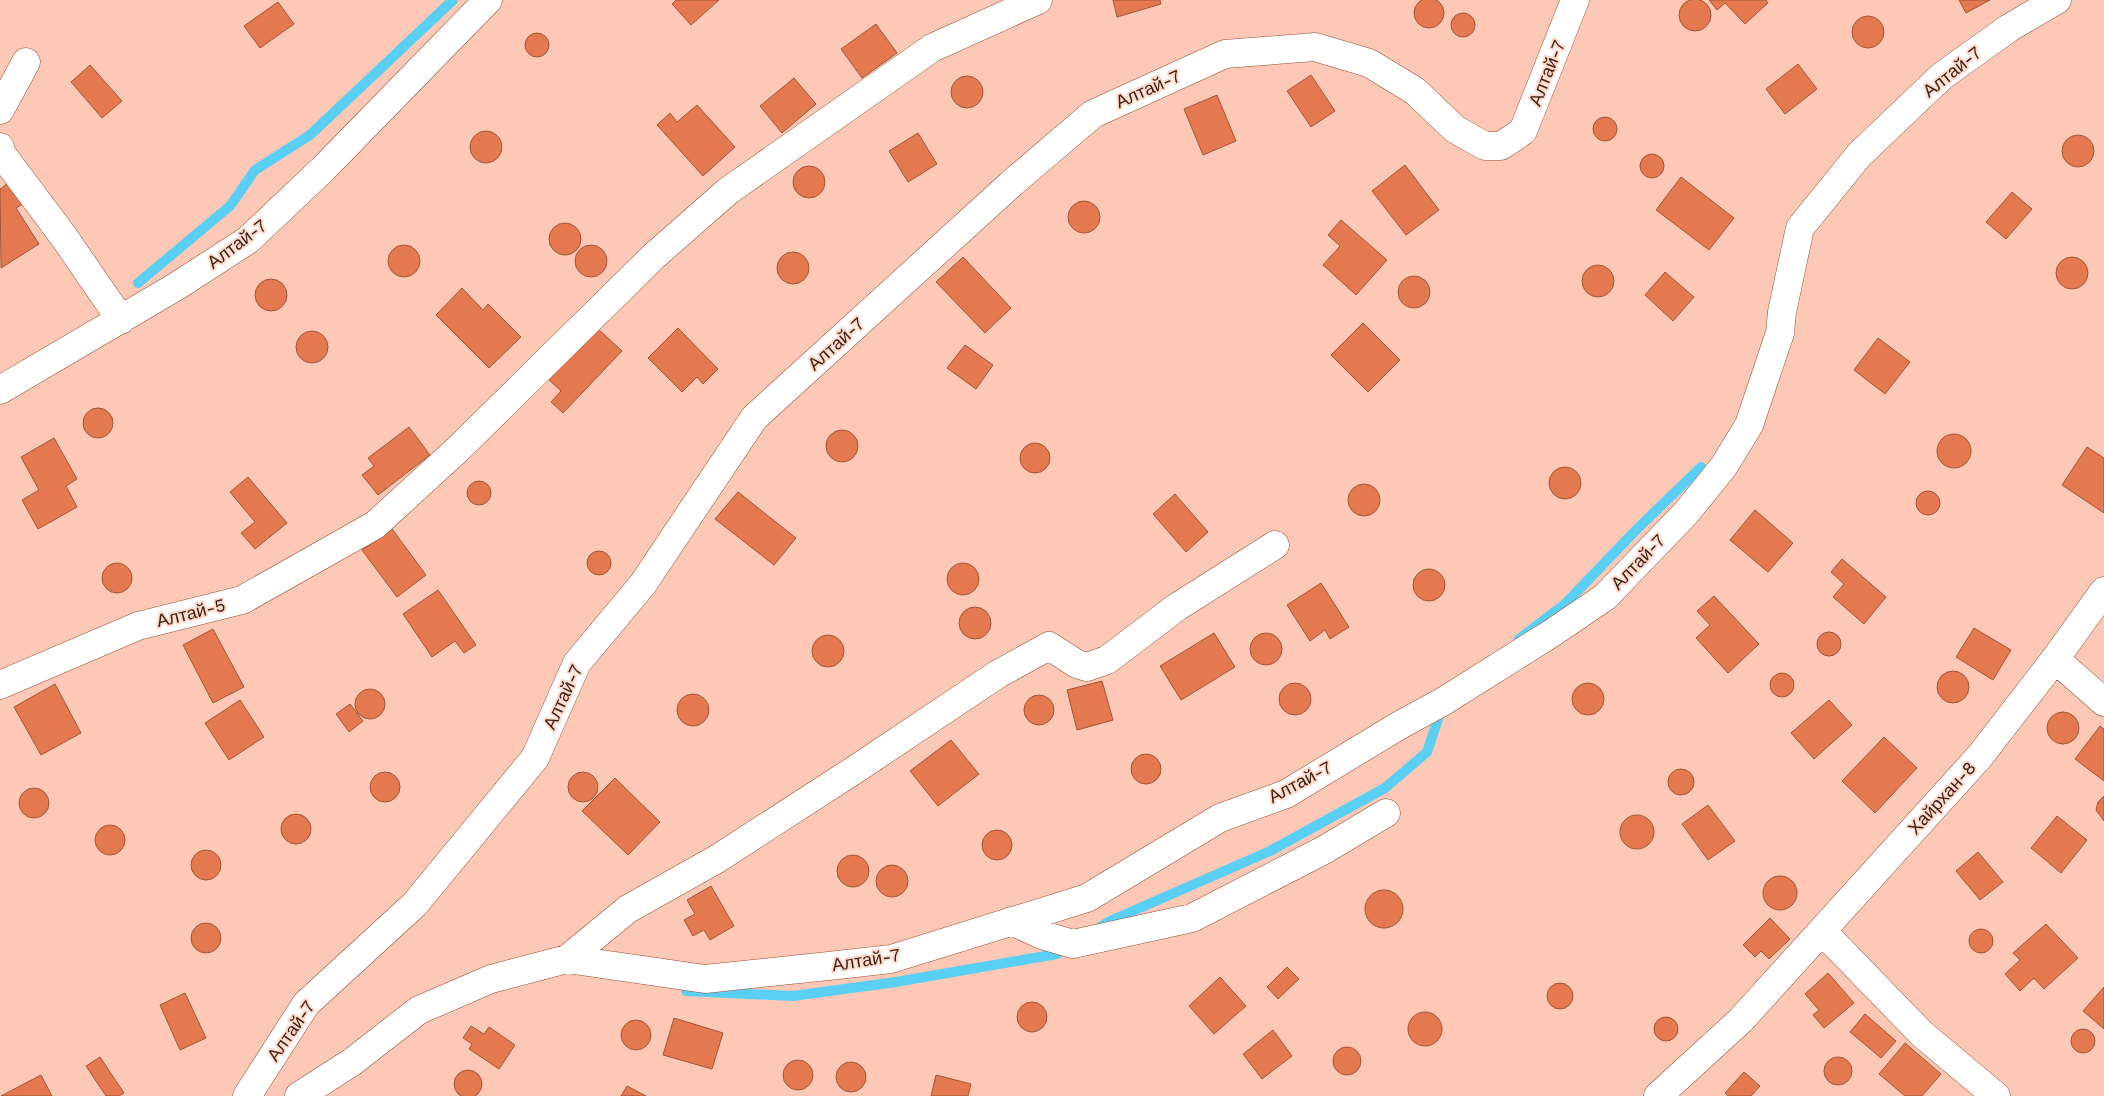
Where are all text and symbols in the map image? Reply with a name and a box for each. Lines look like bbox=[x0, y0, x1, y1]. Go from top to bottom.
street label: Алтай-7 bbox=[1524, 37, 1569, 109]
street label: Алтай-7 bbox=[1918, 42, 1985, 101]
street label: Алтай-7 bbox=[1112, 65, 1184, 112]
street label: Алтай-7 bbox=[203, 214, 271, 273]
street label: Алтай-7 bbox=[803, 313, 868, 374]
street label: Алтай-7 bbox=[1606, 530, 1669, 594]
street label: Алтай-5 bbox=[154, 594, 228, 631]
street label: Алтай-7 bbox=[538, 661, 587, 732]
street label: Алтай-7 bbox=[1264, 756, 1335, 807]
street label: Хайрхан-8 bbox=[1903, 757, 1980, 838]
street label: Алтай-7 bbox=[830, 944, 902, 975]
street label: Алтай-7 bbox=[262, 996, 319, 1065]

